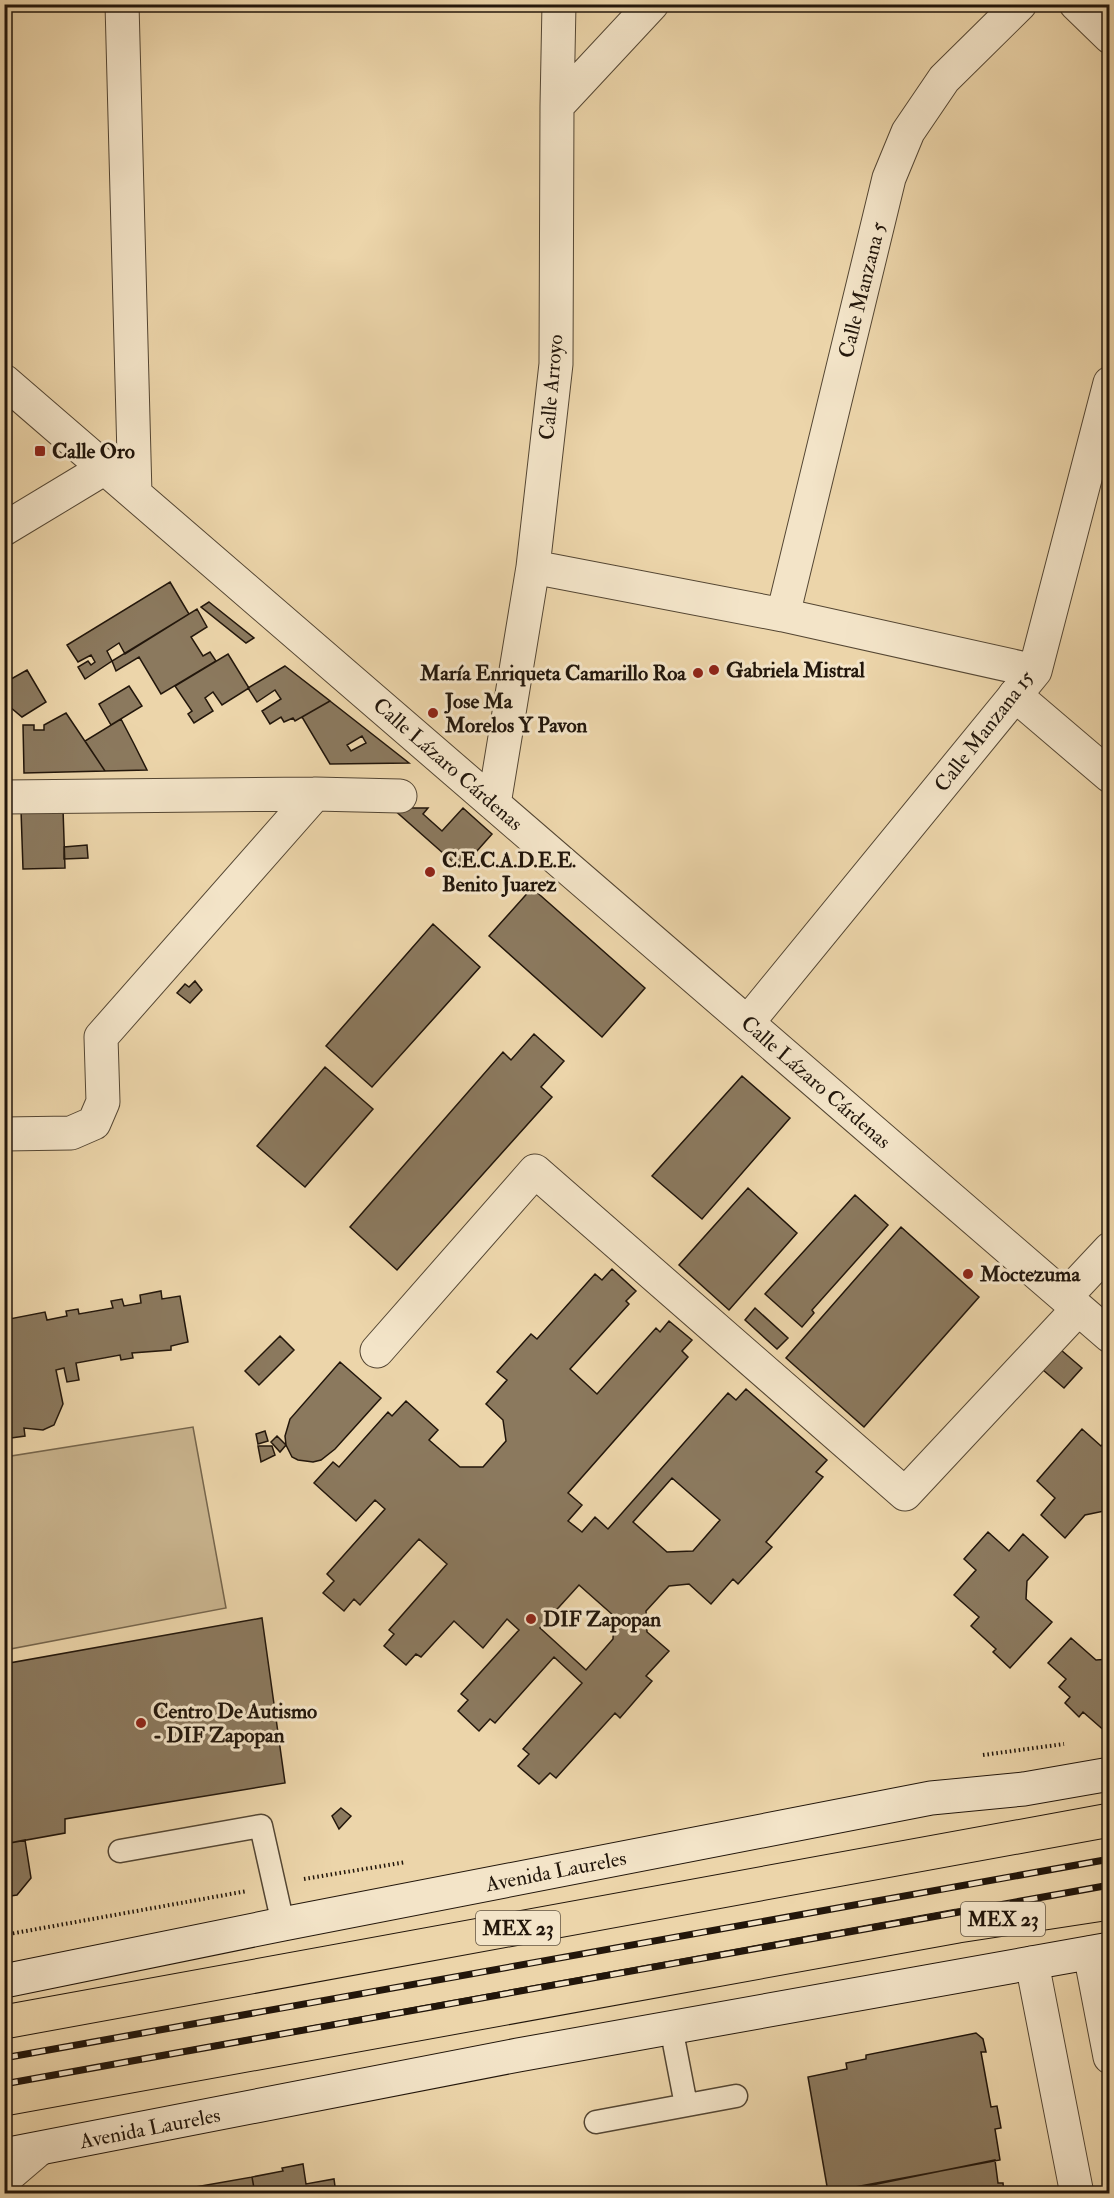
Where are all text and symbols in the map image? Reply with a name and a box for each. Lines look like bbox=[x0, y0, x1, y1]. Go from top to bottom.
street label: Calle Manzana 5 bbox=[833, 219, 893, 361]
street label: Calle Arroyo bbox=[533, 333, 570, 441]
place label: Calle Oro bbox=[52, 438, 135, 465]
marker: Calle Oro bbox=[33, 444, 47, 458]
place label: Gabriela Mistral bbox=[726, 657, 865, 684]
place label: María Enriqueta Camarillo Roa bbox=[419, 660, 687, 687]
marker: Gabriela Mistral bbox=[707, 663, 721, 677]
street label: Calle Manzana 15 bbox=[929, 665, 1041, 797]
marker: María Enriqueta Camarillo Roa bbox=[691, 666, 705, 680]
place label: Jose Ma Morelos Y Pavon bbox=[444, 688, 587, 739]
street label: Calle Lázaro Cárdenas bbox=[367, 692, 528, 837]
marker: Jose Ma Morelos Y Pavon bbox=[426, 706, 440, 720]
place label: C.E.C.A.D.E.E. Benito Juarez bbox=[442, 847, 576, 898]
marker: C.E.C.A.D.E.E. Benito Juarez bbox=[423, 865, 437, 879]
street label: Calle Lázaro Cárdenas bbox=[735, 1010, 896, 1155]
place label: Moctezuma bbox=[979, 1261, 1081, 1288]
marker: Moctezuma bbox=[961, 1267, 975, 1281]
place label: DIF Zapopan bbox=[543, 1606, 661, 1633]
marker: DIF Zapopan bbox=[524, 1612, 538, 1626]
place label: Centro De Autismo - DIF Zapopan bbox=[153, 1698, 317, 1749]
marker: Centro De Autismo - DIF Zapopan bbox=[134, 1716, 148, 1730]
street label: Avenida Laureles bbox=[482, 1845, 629, 1899]
road number: MEX 23 bbox=[961, 1902, 1045, 1936]
road number: MEX 23 bbox=[476, 1911, 560, 1945]
street label: Avenida Laureles bbox=[76, 2102, 223, 2156]

